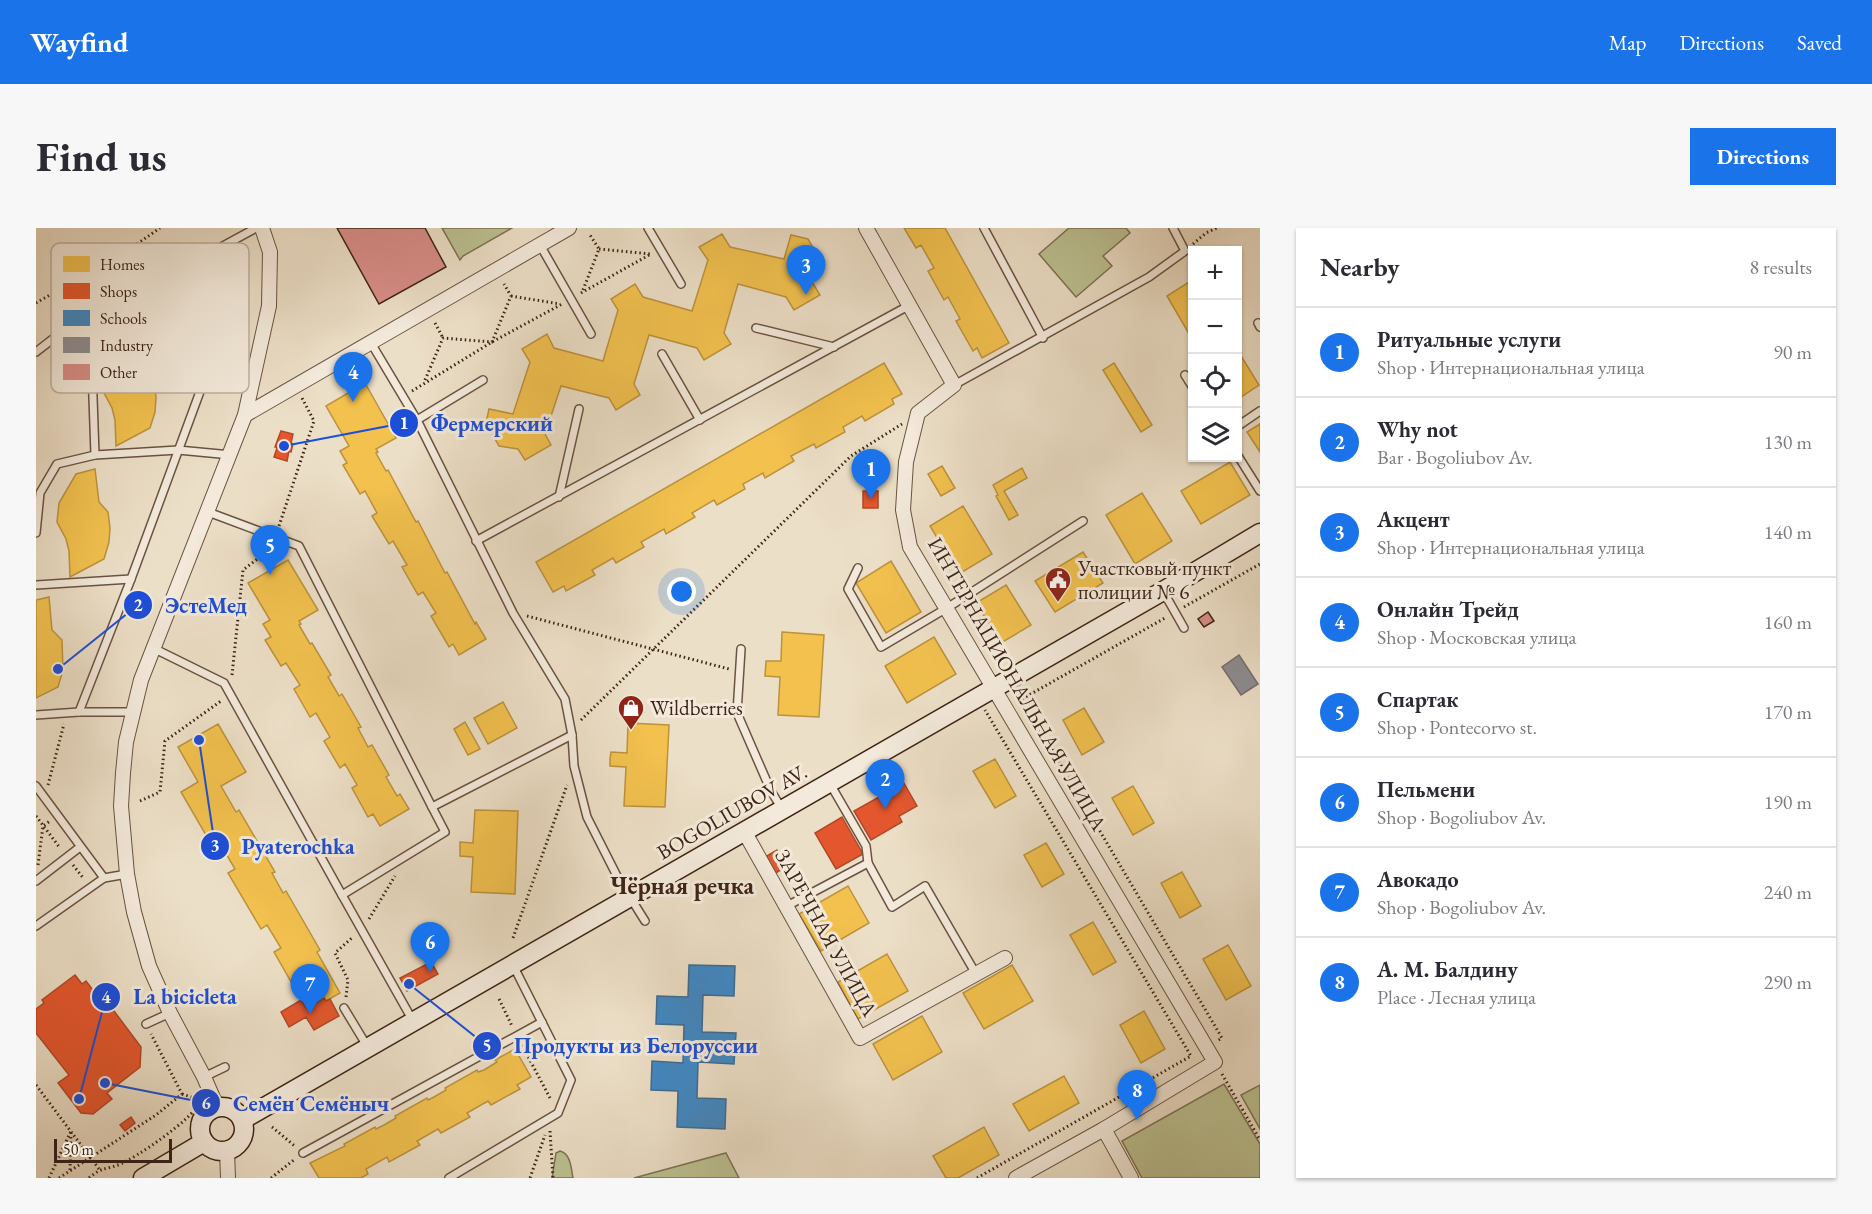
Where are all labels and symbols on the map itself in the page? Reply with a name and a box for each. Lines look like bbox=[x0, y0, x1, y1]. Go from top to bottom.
legend bbox=[51, 243, 249, 393]
pin: 3 bbox=[786, 245, 826, 295]
text: Homes bbox=[100, 254, 145, 275]
text: Shops bbox=[100, 281, 137, 302]
text: Schools bbox=[100, 308, 147, 329]
text: Industry bbox=[100, 335, 154, 356]
pin: 4 bbox=[334, 352, 372, 402]
text: Other bbox=[100, 362, 138, 383]
callout: Фермерский bbox=[389, 403, 565, 443]
text: Фермерский bbox=[431, 409, 553, 438]
text: 1 bbox=[399, 411, 409, 434]
pin: 1 bbox=[852, 450, 890, 499]
pin: 5 bbox=[250, 526, 290, 575]
street label: ИНТЕРНАЦИОНАЛЬНАЯ УЛИЦА bbox=[922, 532, 1113, 836]
place label: Участковый пункт полиции № 6 bbox=[1077, 554, 1232, 605]
public building icon: Участковый пункт полиции № 6 bbox=[1043, 565, 1073, 603]
your location bbox=[667, 577, 696, 606]
callout: ЭстеМед bbox=[123, 585, 259, 625]
text: ЭстеМед bbox=[165, 591, 248, 620]
text: 2 bbox=[133, 593, 143, 616]
shop icon: Wildberries bbox=[616, 693, 646, 731]
place label: Wildberries bbox=[650, 694, 743, 721]
street label: BOGOLIUBOV AV. bbox=[652, 758, 812, 865]
pin: 2 bbox=[866, 760, 904, 809]
callout: Pyaterochka bbox=[200, 826, 367, 866]
text: Pyaterochka bbox=[241, 832, 355, 861]
text: 3 bbox=[210, 834, 220, 857]
street label: ЗАРЕЧНАЯ УЛИЦА bbox=[769, 844, 884, 1022]
district label: Чёрная речка bbox=[610, 870, 754, 901]
pin: 6 bbox=[410, 922, 450, 972]
pin: 7 bbox=[290, 964, 330, 1014]
callout: La bicicleta bbox=[91, 977, 249, 1017]
text: La bicicleta bbox=[133, 982, 237, 1011]
text: 4 bbox=[101, 985, 111, 1008]
callout: Продукты из Белоруссии bbox=[472, 1026, 770, 1066]
text: Продукты из Белоруссии bbox=[514, 1031, 758, 1060]
text: 5 bbox=[482, 1034, 492, 1057]
pin: 8 bbox=[1118, 1070, 1156, 1120]
callout: Семён Семёныч bbox=[191, 1083, 401, 1123]
text: Семён Семёныч bbox=[233, 1089, 389, 1118]
text: 6 bbox=[201, 1091, 211, 1114]
scale bar bbox=[54, 1136, 172, 1164]

